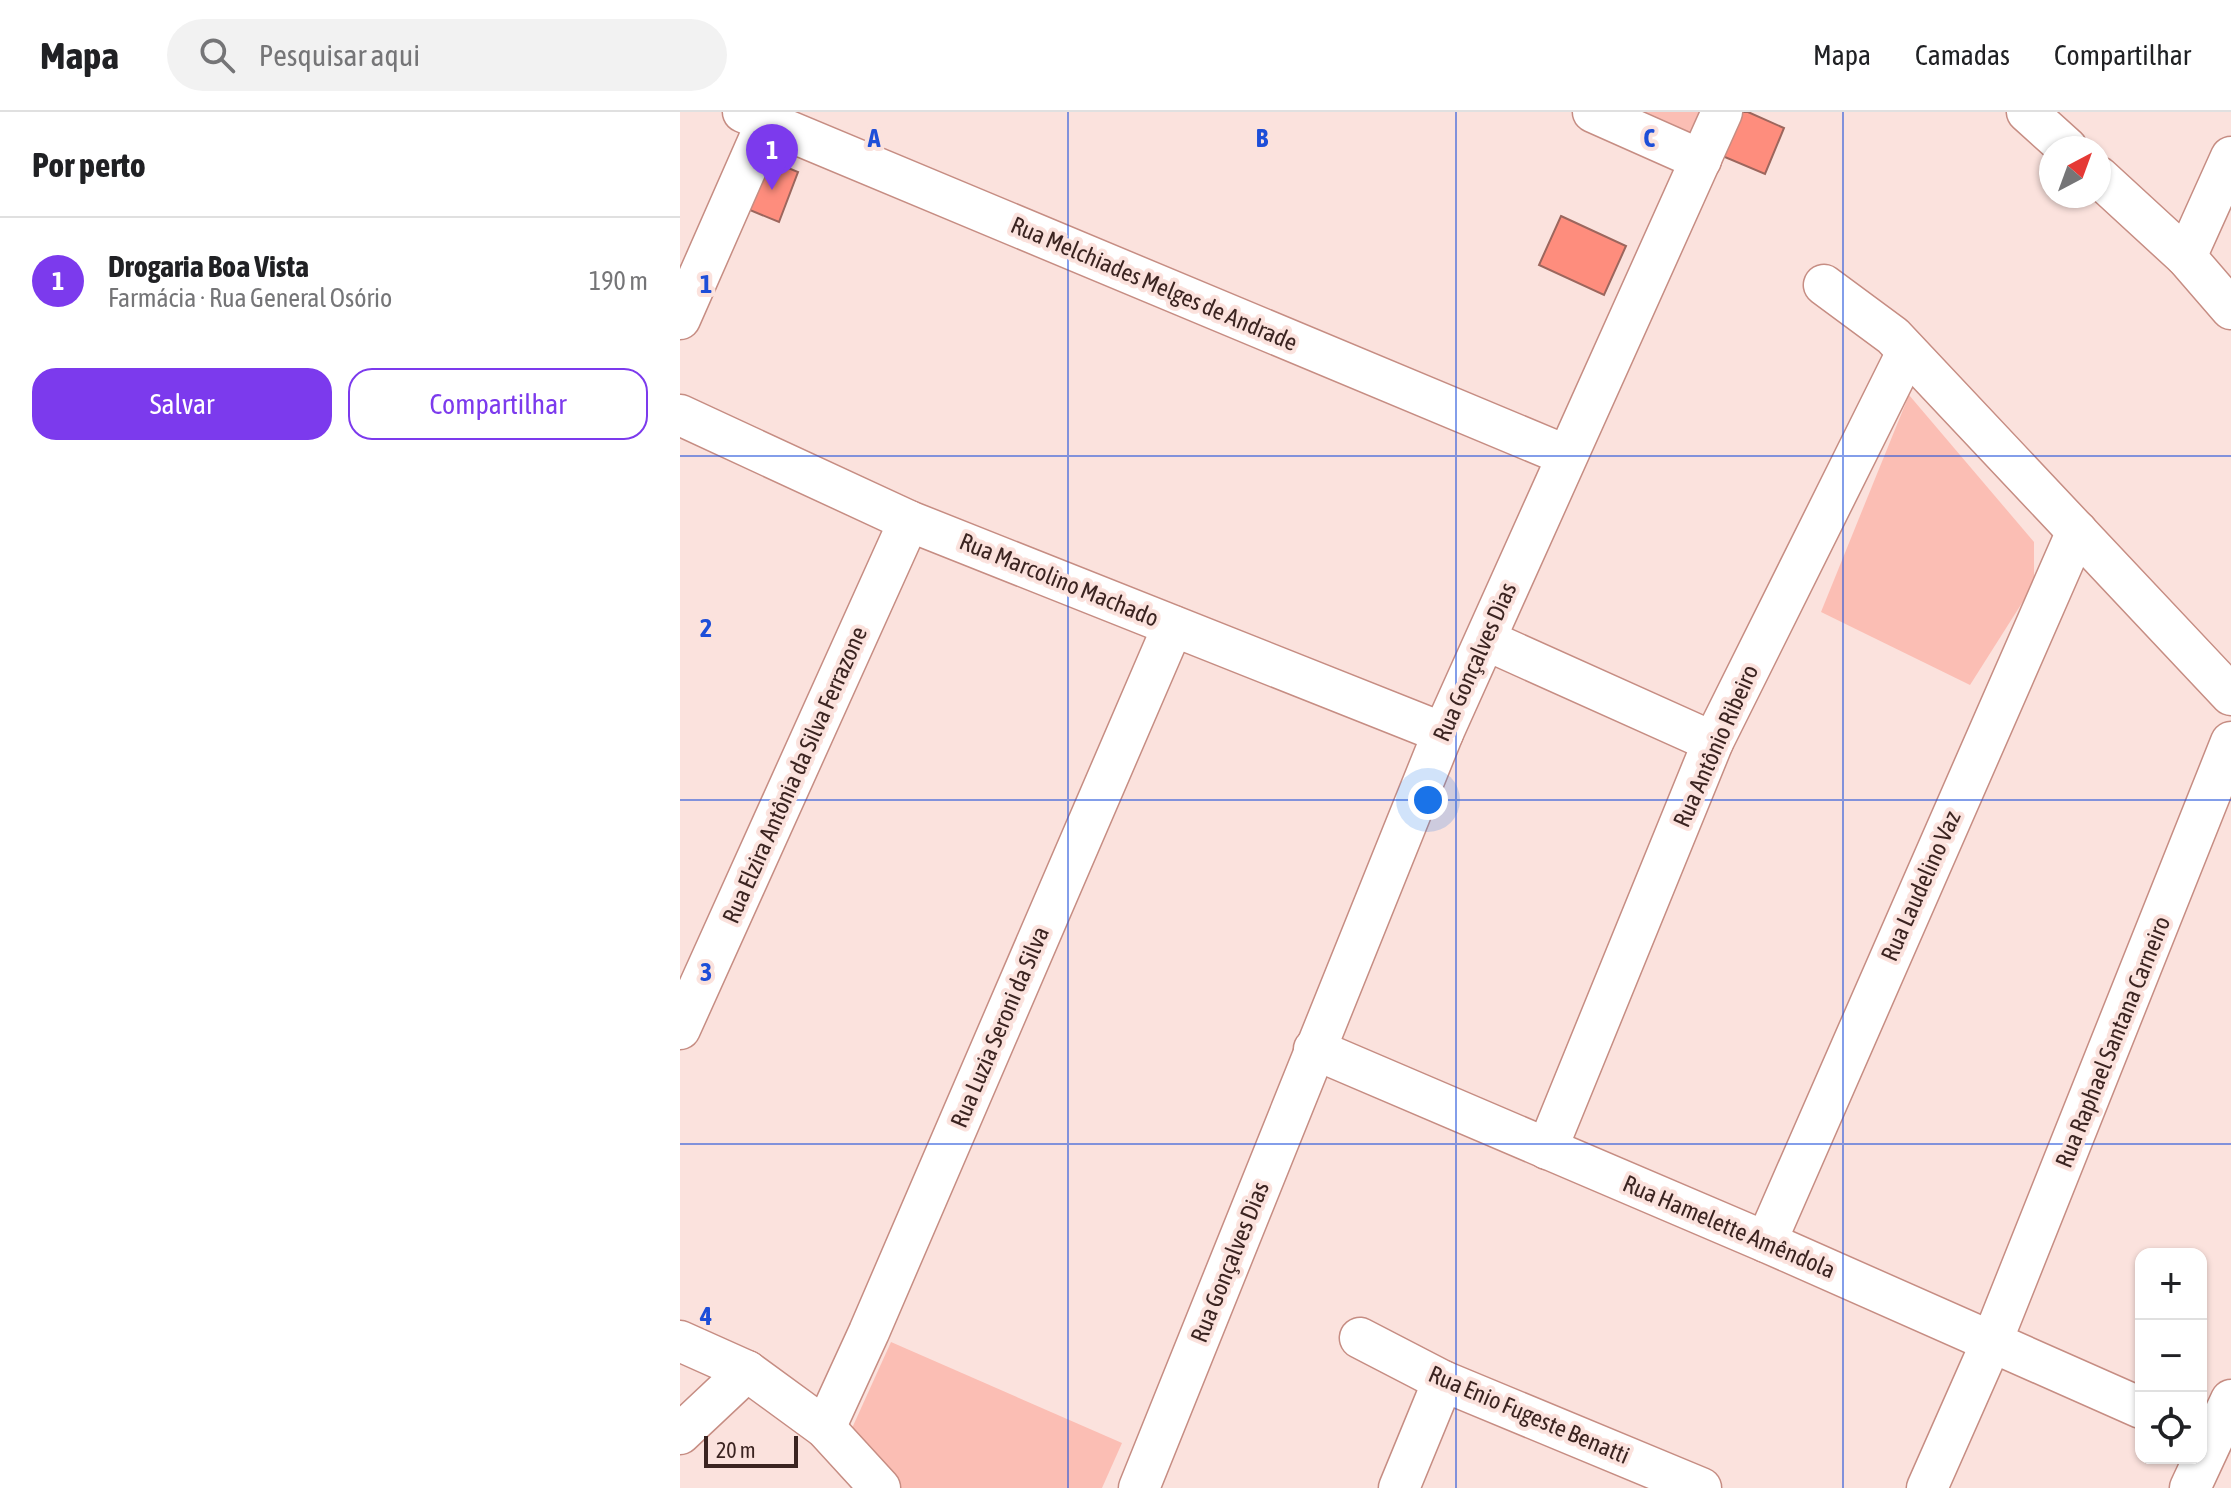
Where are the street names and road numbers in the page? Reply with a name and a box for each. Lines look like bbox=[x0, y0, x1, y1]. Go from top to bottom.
street label: Rua Melchiades Melges de Andrade bbox=[1007, 211, 1301, 356]
street label: Rua Marcolino Machado bbox=[956, 527, 1163, 632]
street label: Rua Gonçalves Dias bbox=[1427, 578, 1522, 745]
street label: Rua Elzira Antônia da Silva Ferrazone bbox=[717, 622, 872, 927]
street label: Rua Antônio Ribeiro bbox=[1668, 660, 1763, 831]
street label: Rua Laudelino Vaz bbox=[1875, 806, 1966, 965]
street label: Rua Raphael Santana Carneiro bbox=[2050, 912, 2175, 1171]
street label: Rua Luzia Seroni da Silva bbox=[945, 922, 1054, 1131]
street label: Rua Hamelette Amêndola bbox=[1619, 1170, 1839, 1283]
street label: Rua Gonçalves Dias bbox=[1185, 1178, 1274, 1346]
street label: Rua Enio Fugeste Benatti bbox=[1425, 1360, 1634, 1469]

